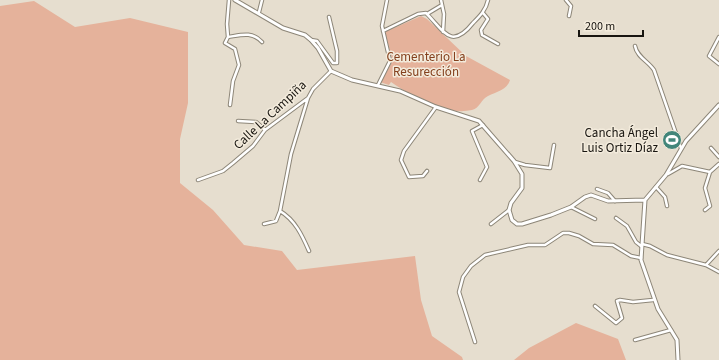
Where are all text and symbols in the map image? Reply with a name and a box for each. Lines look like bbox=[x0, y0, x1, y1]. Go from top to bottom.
scale bar bbox=[579, 12, 643, 38]
text: 200 m bbox=[585, 18, 615, 35]
park label: Cementerio La Resurección bbox=[386, 48, 466, 81]
street label: Calle La Campiña bbox=[230, 76, 310, 154]
place label: Cancha Ángel Luis Ortiz Díaz bbox=[581, 124, 658, 157]
sports icon: Cancha Ángel Luis Ortiz Díaz bbox=[661, 129, 683, 151]

